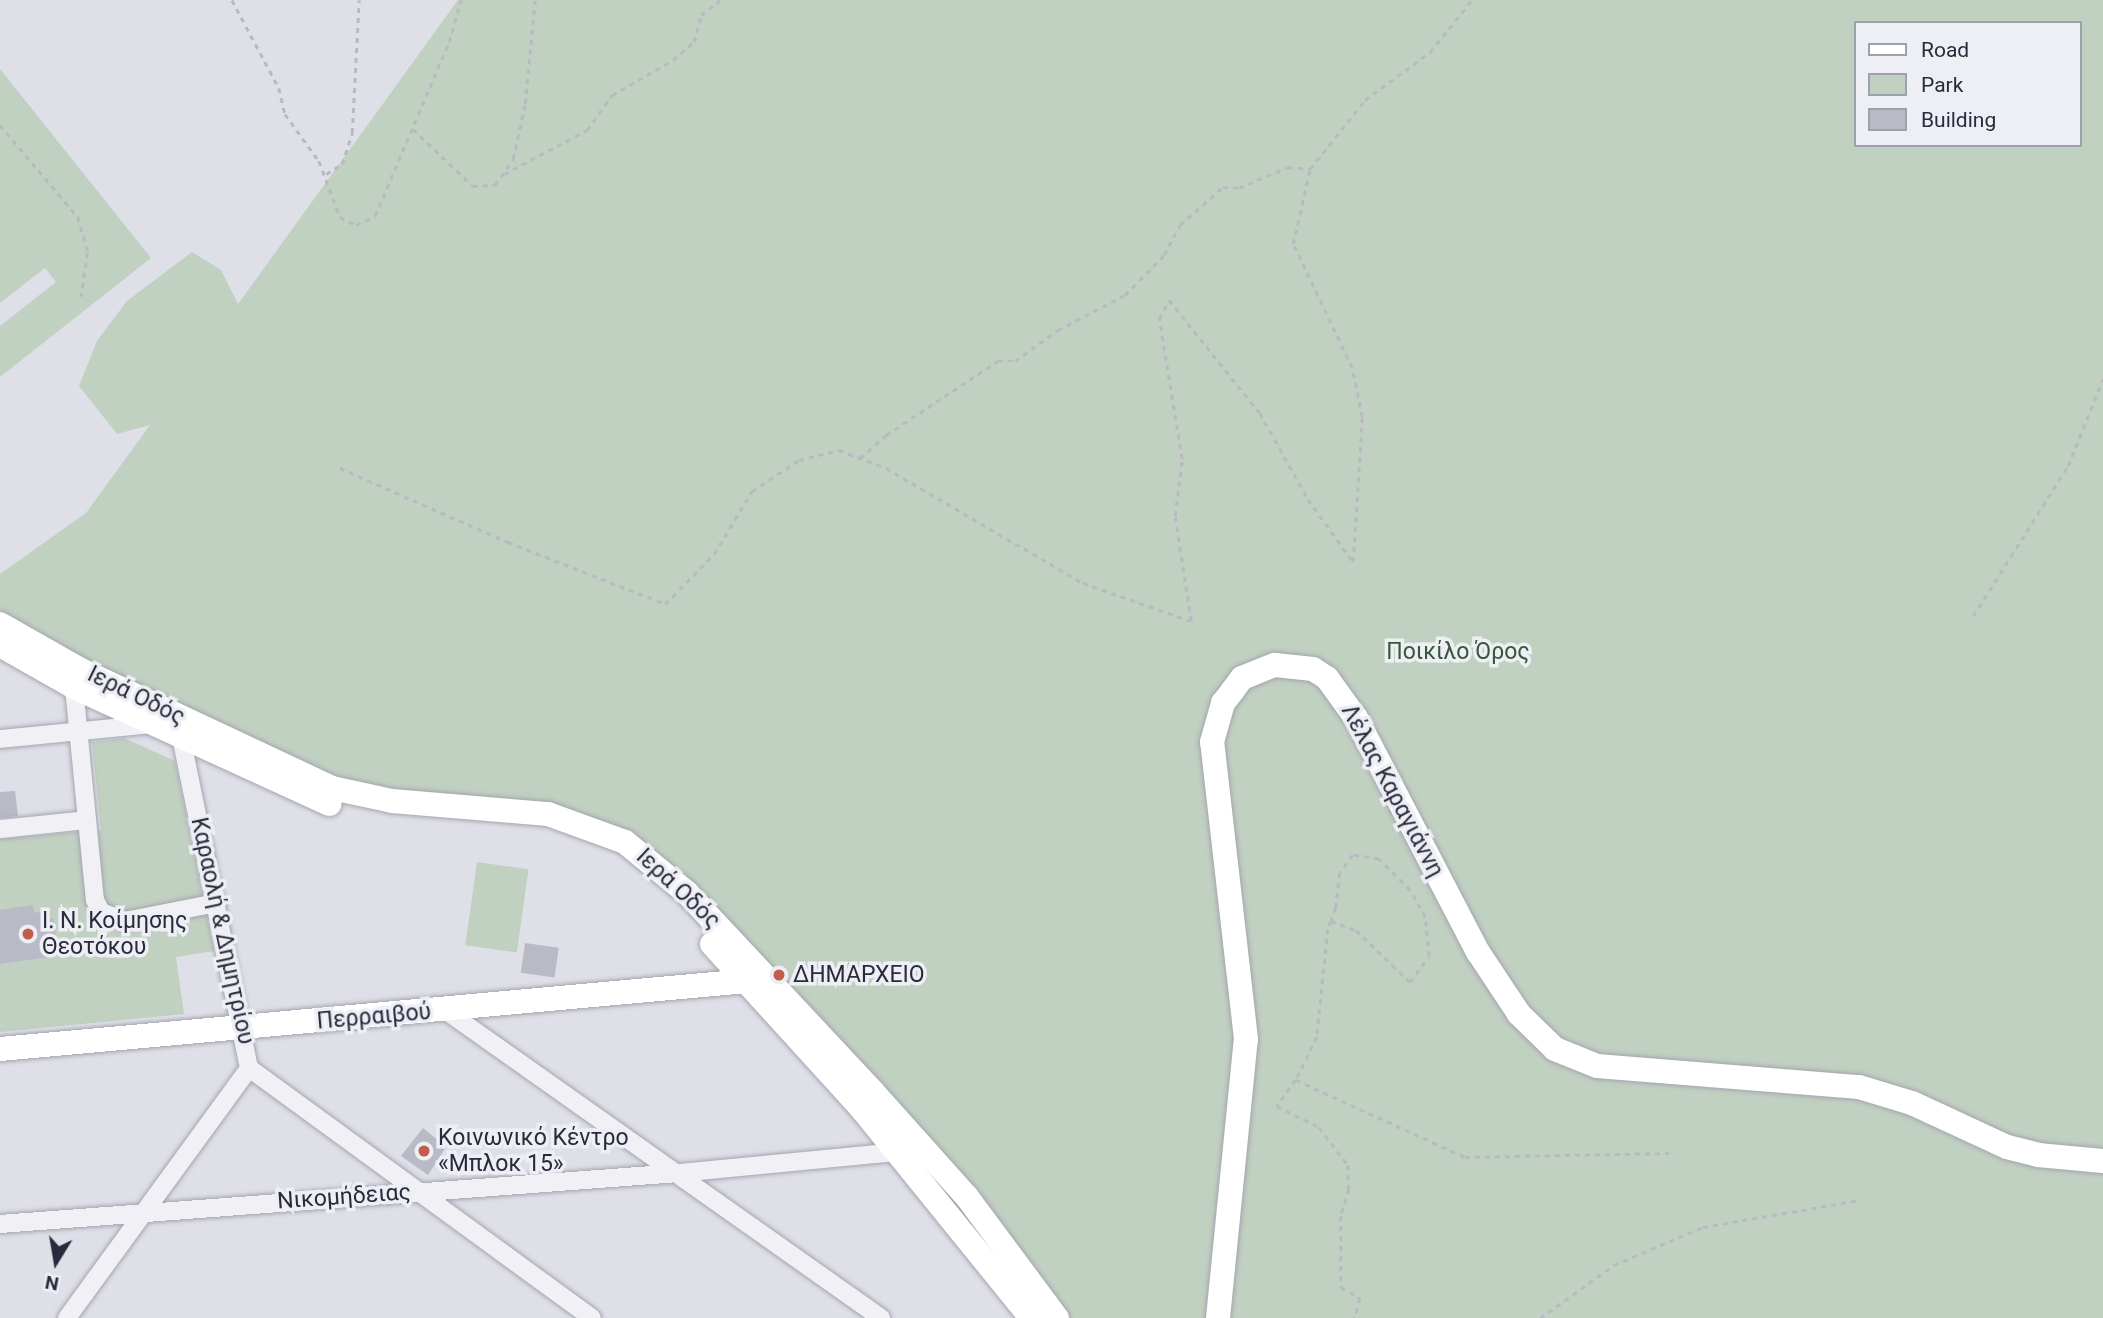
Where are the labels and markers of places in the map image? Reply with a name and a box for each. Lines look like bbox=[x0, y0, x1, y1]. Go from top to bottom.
place label: Ι. Ν. Κοίμησης Θεοτόκου bbox=[42, 907, 187, 961]
marker: Ι. Ν. Κοίμησης Θεοτόκου bbox=[20, 926, 36, 942]
place label: ΔΗΜΑΡΧΕΙΟ bbox=[793, 961, 925, 989]
marker: ΔΗΜΑΡΧΕΙΟ bbox=[771, 967, 787, 983]
place label: Κοινωνικό Κέντρο «Μπλοκ 15» bbox=[438, 1124, 629, 1178]
marker: Κοινωνικό Κέντρο «Μπλοκ 15» bbox=[416, 1143, 432, 1159]

